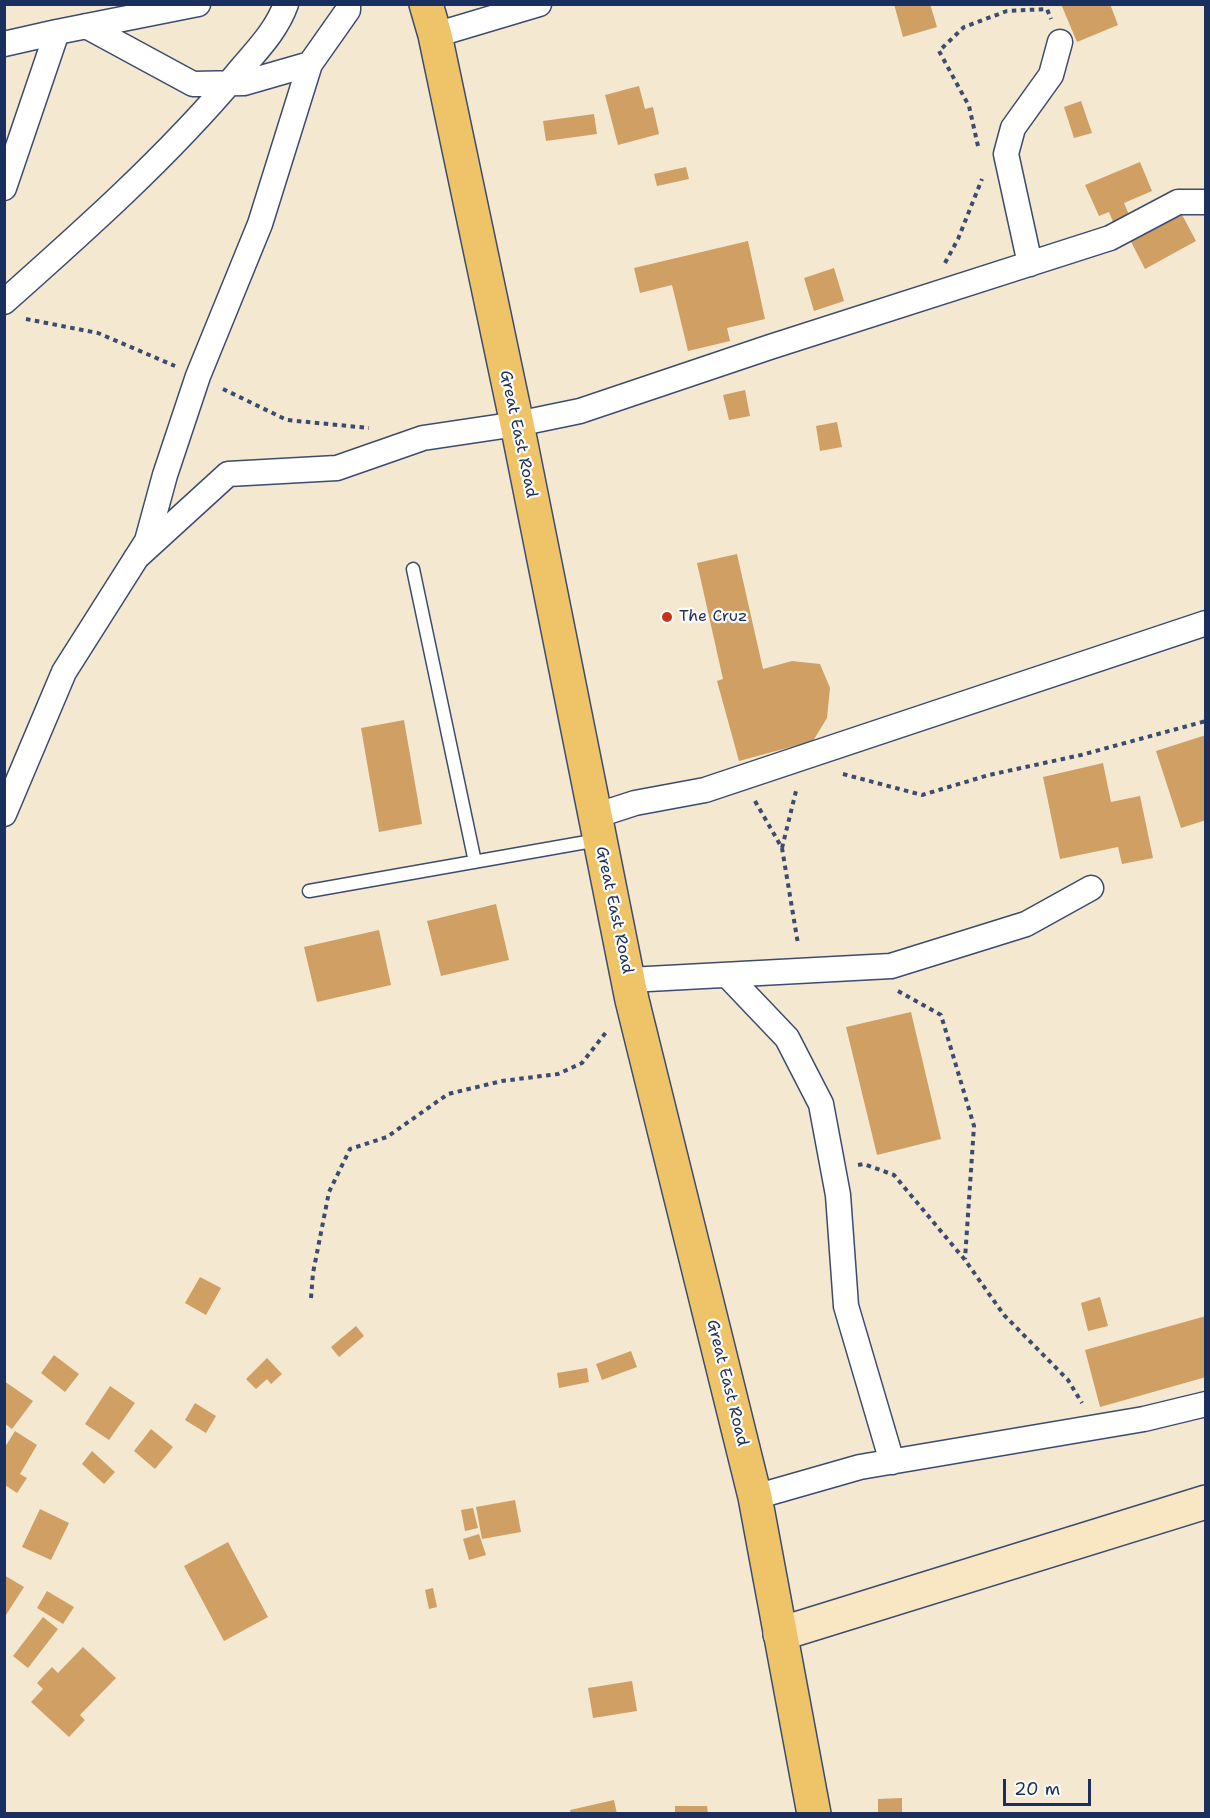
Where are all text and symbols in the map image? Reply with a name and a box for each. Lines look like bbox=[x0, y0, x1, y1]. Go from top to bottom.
street label: Great East Road bbox=[495, 369, 541, 499]
place label: The Cruz bbox=[679, 607, 747, 627]
marker: The Cruz bbox=[660, 610, 674, 624]
street label: Great East Road bbox=[591, 845, 637, 975]
street label: Great East Road bbox=[702, 1318, 752, 1448]
scale bar bbox=[1006, 1767, 1094, 1805]
text: 20 m bbox=[1014, 1777, 1060, 1801]

